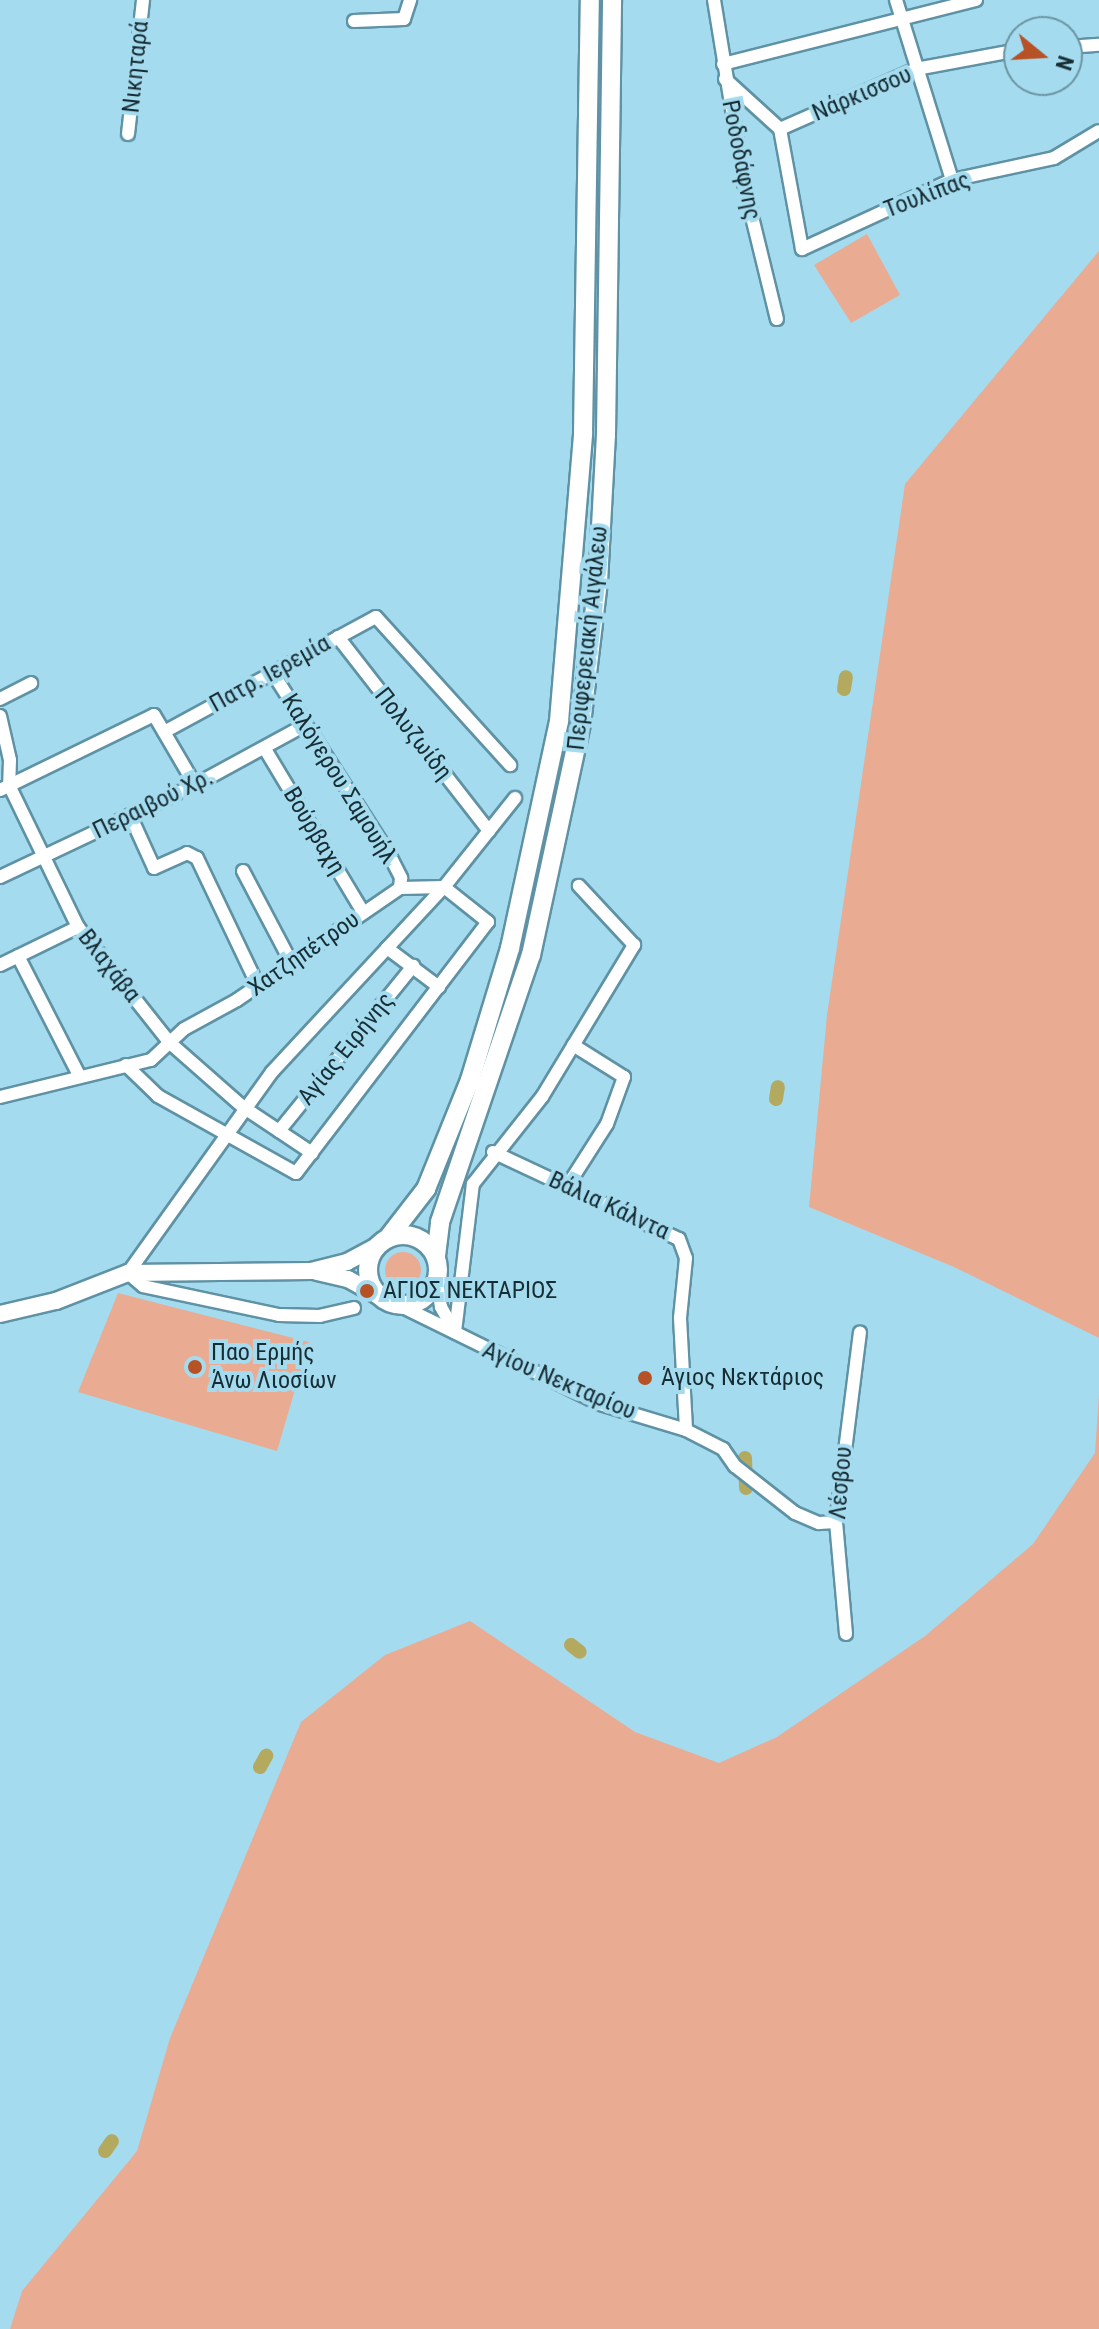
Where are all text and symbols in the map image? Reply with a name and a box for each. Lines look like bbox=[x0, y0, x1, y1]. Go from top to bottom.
north arrow bbox=[1003, 16, 1083, 96]
street label: Νικηταρά bbox=[117, 20, 155, 114]
text: N bbox=[1050, 53, 1078, 73]
street label: Νάρκισσου bbox=[808, 60, 916, 128]
street label: Ροδοδάφνης bbox=[715, 98, 767, 222]
street label: Τουλίπας bbox=[880, 166, 974, 224]
street label: Περιφερειακή Αιγάλεω bbox=[562, 524, 614, 752]
street label: Πατρ. Ιερεμία bbox=[205, 629, 335, 719]
street label: Πολυζωίδη bbox=[368, 682, 458, 786]
street label: Καλόγερου Σαμουήλ bbox=[275, 689, 403, 869]
street label: Περαιβού Χρ. bbox=[88, 762, 218, 846]
street label: Βούρβαχη bbox=[277, 782, 351, 880]
street label: Χατζηπέτρου bbox=[243, 905, 365, 1003]
street label: Βλαχάβα bbox=[72, 924, 146, 1008]
street label: Αγίας Ειρήνης bbox=[292, 987, 400, 1111]
street label: Βάλια Κάλντα bbox=[544, 1166, 674, 1246]
place label: ΑΓΙΟΣ ΝΕΚΤΑΡΙΟΣ bbox=[383, 1277, 557, 1305]
marker: ΑΓΙΟΣ ΝΕΚΤΑΡΙΟΣ bbox=[358, 1282, 376, 1300]
street label: Αγίου Νεκταρίου bbox=[478, 1336, 640, 1426]
place label: Παο Ερμής Άνω Λιοσίων bbox=[211, 1339, 336, 1395]
marker: Παο Ερμής Άνω Λιοσίων bbox=[186, 1358, 204, 1376]
place label: Άγιος Νεκτάριος bbox=[661, 1364, 824, 1392]
marker: Άγιος Νεκτάριος bbox=[636, 1369, 654, 1387]
street label: Λέσβου bbox=[823, 1445, 859, 1521]

